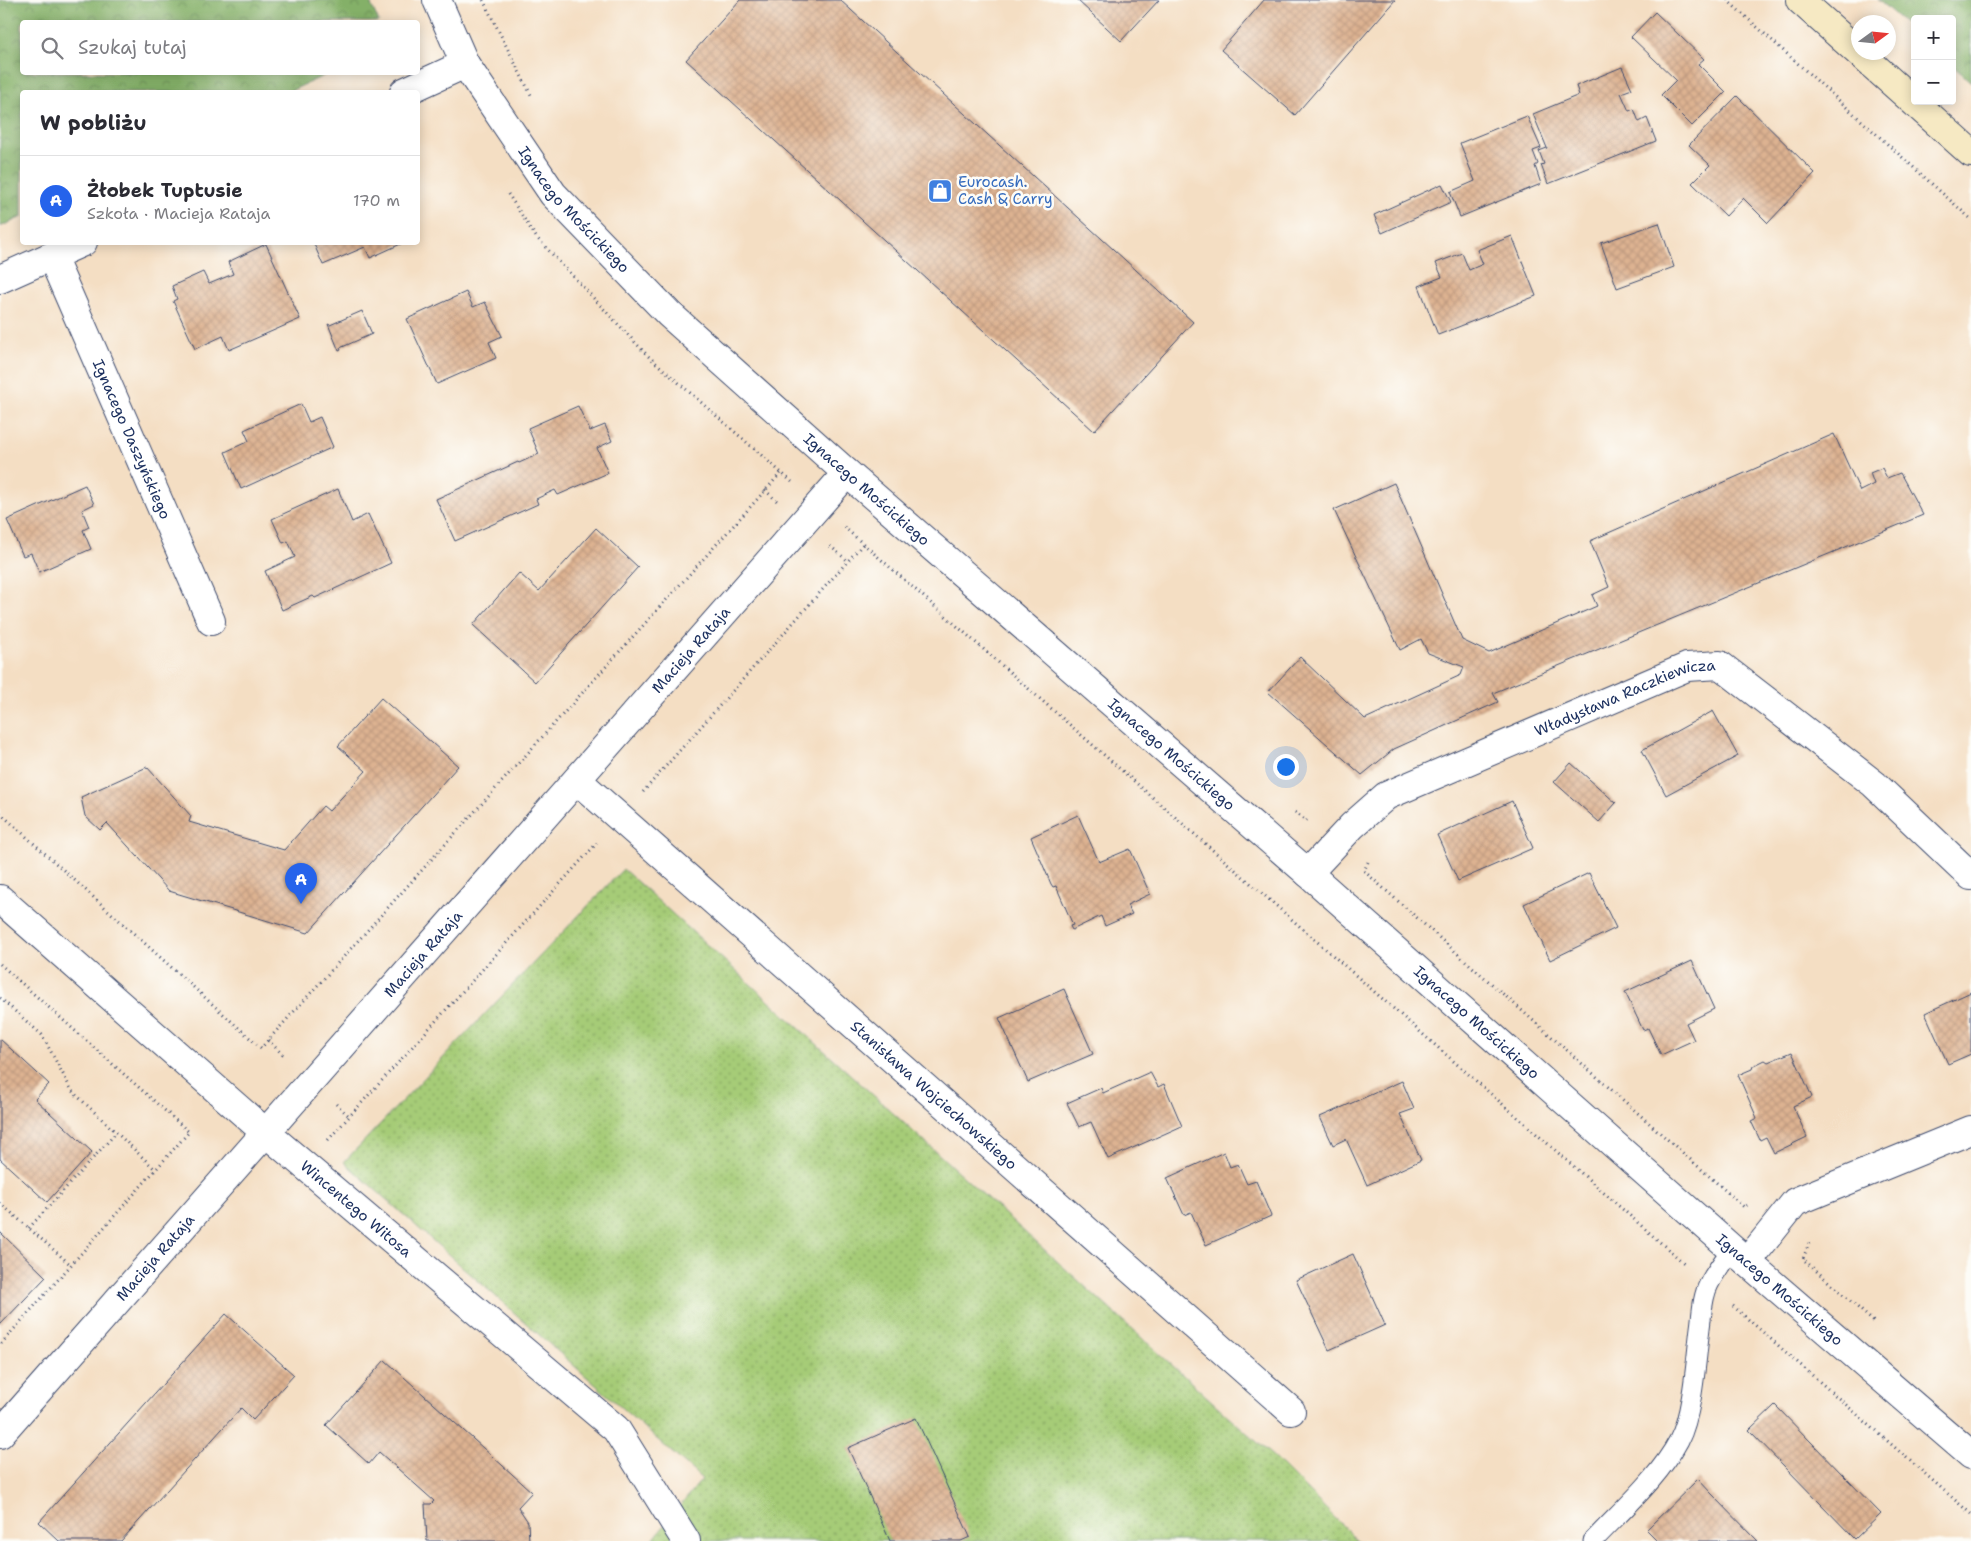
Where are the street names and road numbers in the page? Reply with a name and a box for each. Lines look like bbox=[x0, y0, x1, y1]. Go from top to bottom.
street label: Ignacego Mościckiego bbox=[513, 142, 634, 277]
street label: Ignacego Daszyńskiego bbox=[88, 356, 175, 522]
street label: Ignacego Mościckiego bbox=[799, 429, 934, 550]
street label: Macieja Rataja bbox=[647, 602, 735, 698]
street label: Władysława Raczkiewicza bbox=[1531, 655, 1717, 741]
street label: Ignacego Mościckiego bbox=[1104, 694, 1239, 815]
street label: Macieja Rataja bbox=[380, 906, 467, 1001]
street label: Ignacego Mościckiego bbox=[1409, 961, 1544, 1084]
street label: Stanisława Wojciechowskiego bbox=[846, 1016, 1021, 1174]
street label: Wincentego Witosa bbox=[296, 1156, 416, 1262]
street label: Macieja Rataja bbox=[112, 1210, 199, 1305]
street label: Ignacego Mościckiego bbox=[1712, 1229, 1847, 1350]

